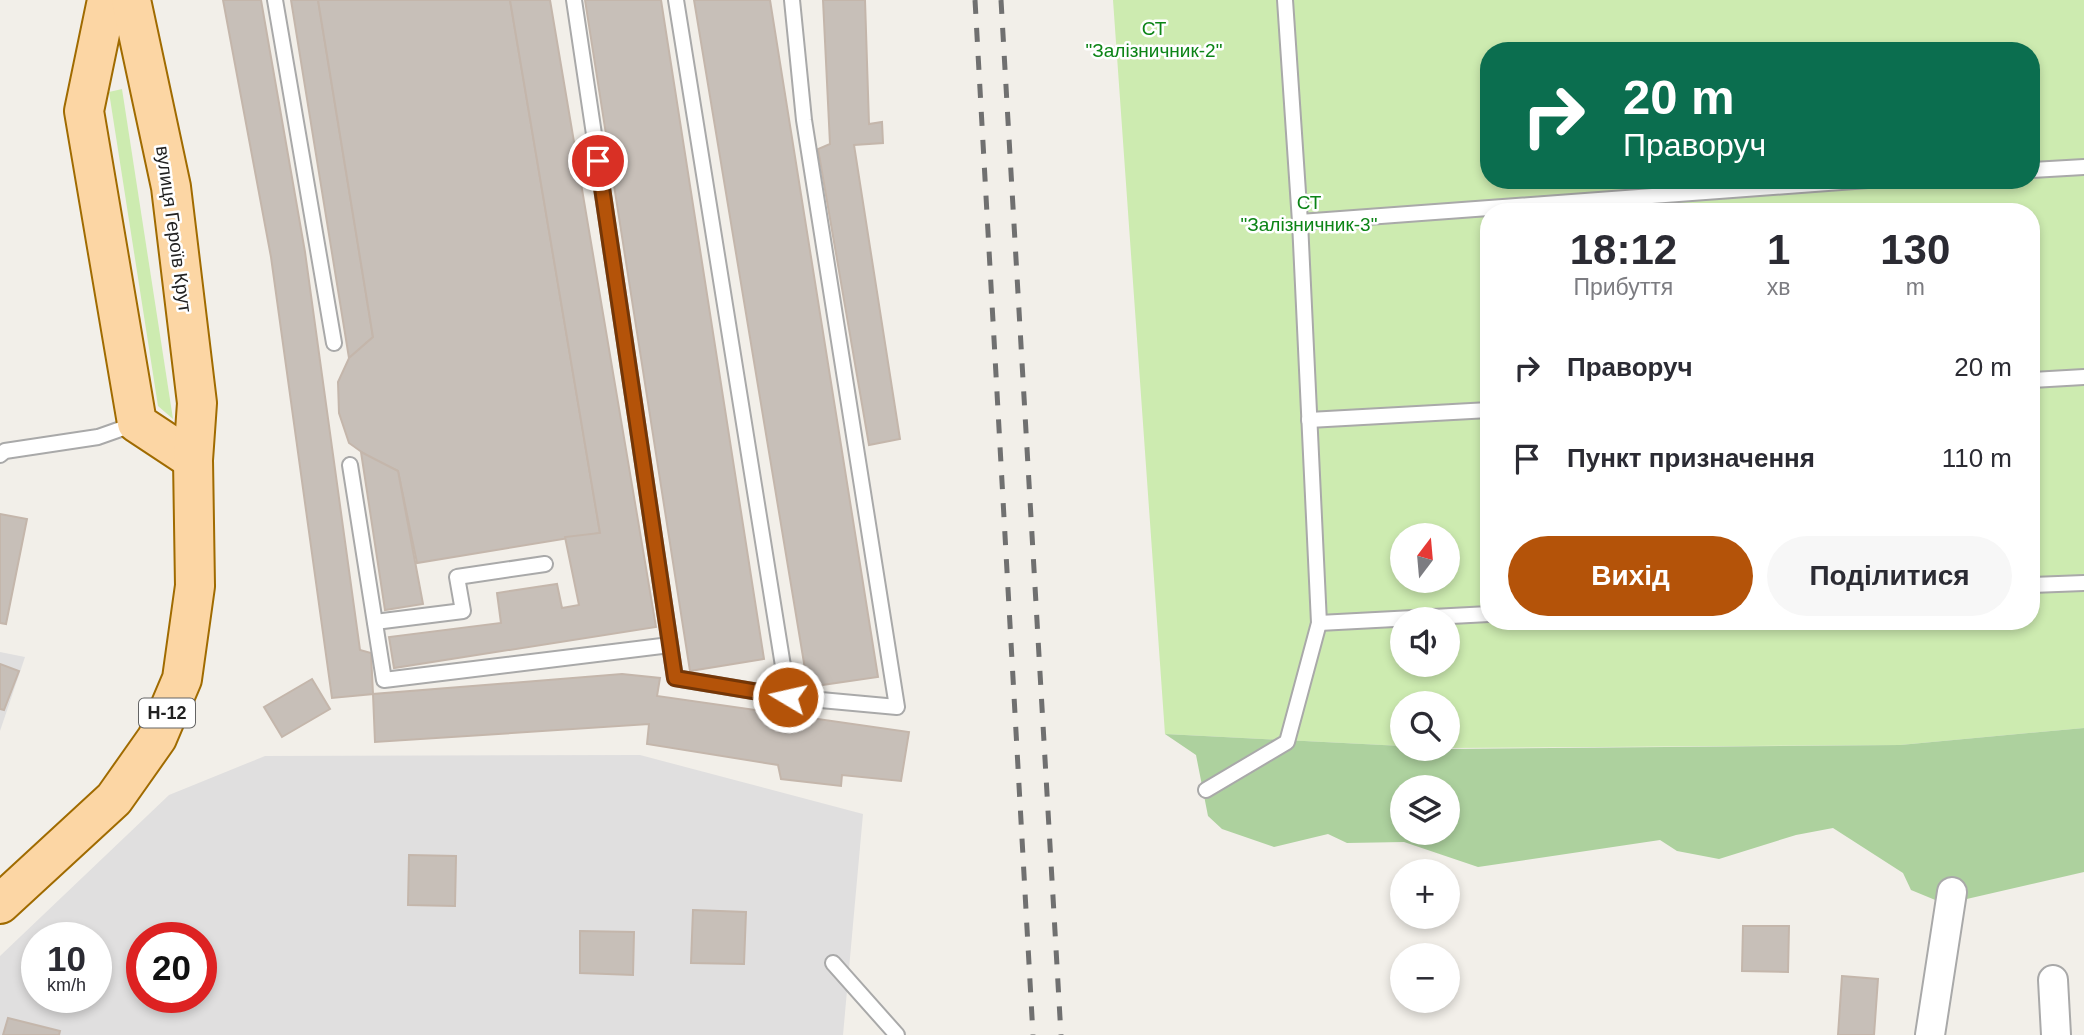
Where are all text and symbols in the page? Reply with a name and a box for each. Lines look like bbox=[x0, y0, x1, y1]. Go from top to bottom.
park label: СТ "Залізничник-2" bbox=[1086, 18, 1222, 61]
icon: right bbox=[1508, 70, 1599, 161]
text: 20 m bbox=[1623, 70, 1735, 124]
text: Праворуч bbox=[1623, 127, 1766, 163]
pin bbox=[568, 131, 628, 191]
icon: arrive bbox=[579, 142, 617, 180]
street label: вулиця Героїв Крут bbox=[152, 144, 196, 314]
park label: СТ "Залізничник-3" bbox=[1241, 192, 1377, 235]
text: 18:12 bbox=[1570, 226, 1677, 273]
text: 1 bbox=[1767, 226, 1790, 273]
text: 130 bbox=[1880, 226, 1950, 273]
text: Прибуття bbox=[1573, 274, 1673, 300]
text: хв bbox=[1767, 274, 1791, 300]
text: m bbox=[1906, 274, 1925, 300]
icon: right bbox=[1508, 349, 1546, 387]
text: Праворуч bbox=[1567, 352, 1693, 382]
text: 20 m bbox=[1954, 352, 2012, 382]
icon: arrive bbox=[1508, 440, 1546, 478]
text: Пункт призначення bbox=[1567, 443, 1815, 473]
text: 110 m bbox=[1942, 443, 2012, 473]
north arrow bbox=[1390, 523, 1460, 593]
map controls bbox=[1390, 523, 1460, 1013]
button: Вихід bbox=[1508, 536, 1753, 616]
button: Поділитися bbox=[1767, 536, 2012, 616]
button: sound bbox=[1390, 607, 1460, 677]
position arrow bbox=[751, 660, 825, 734]
button: search bbox=[1390, 691, 1460, 761]
road number: Н-12 bbox=[139, 698, 195, 728]
button: layers bbox=[1390, 775, 1460, 845]
button: + bbox=[1390, 859, 1460, 929]
speed limit sign: 20 bbox=[126, 922, 217, 1013]
text: 10 bbox=[47, 939, 86, 978]
button: − bbox=[1390, 943, 1460, 1013]
text: km/h bbox=[47, 975, 86, 995]

